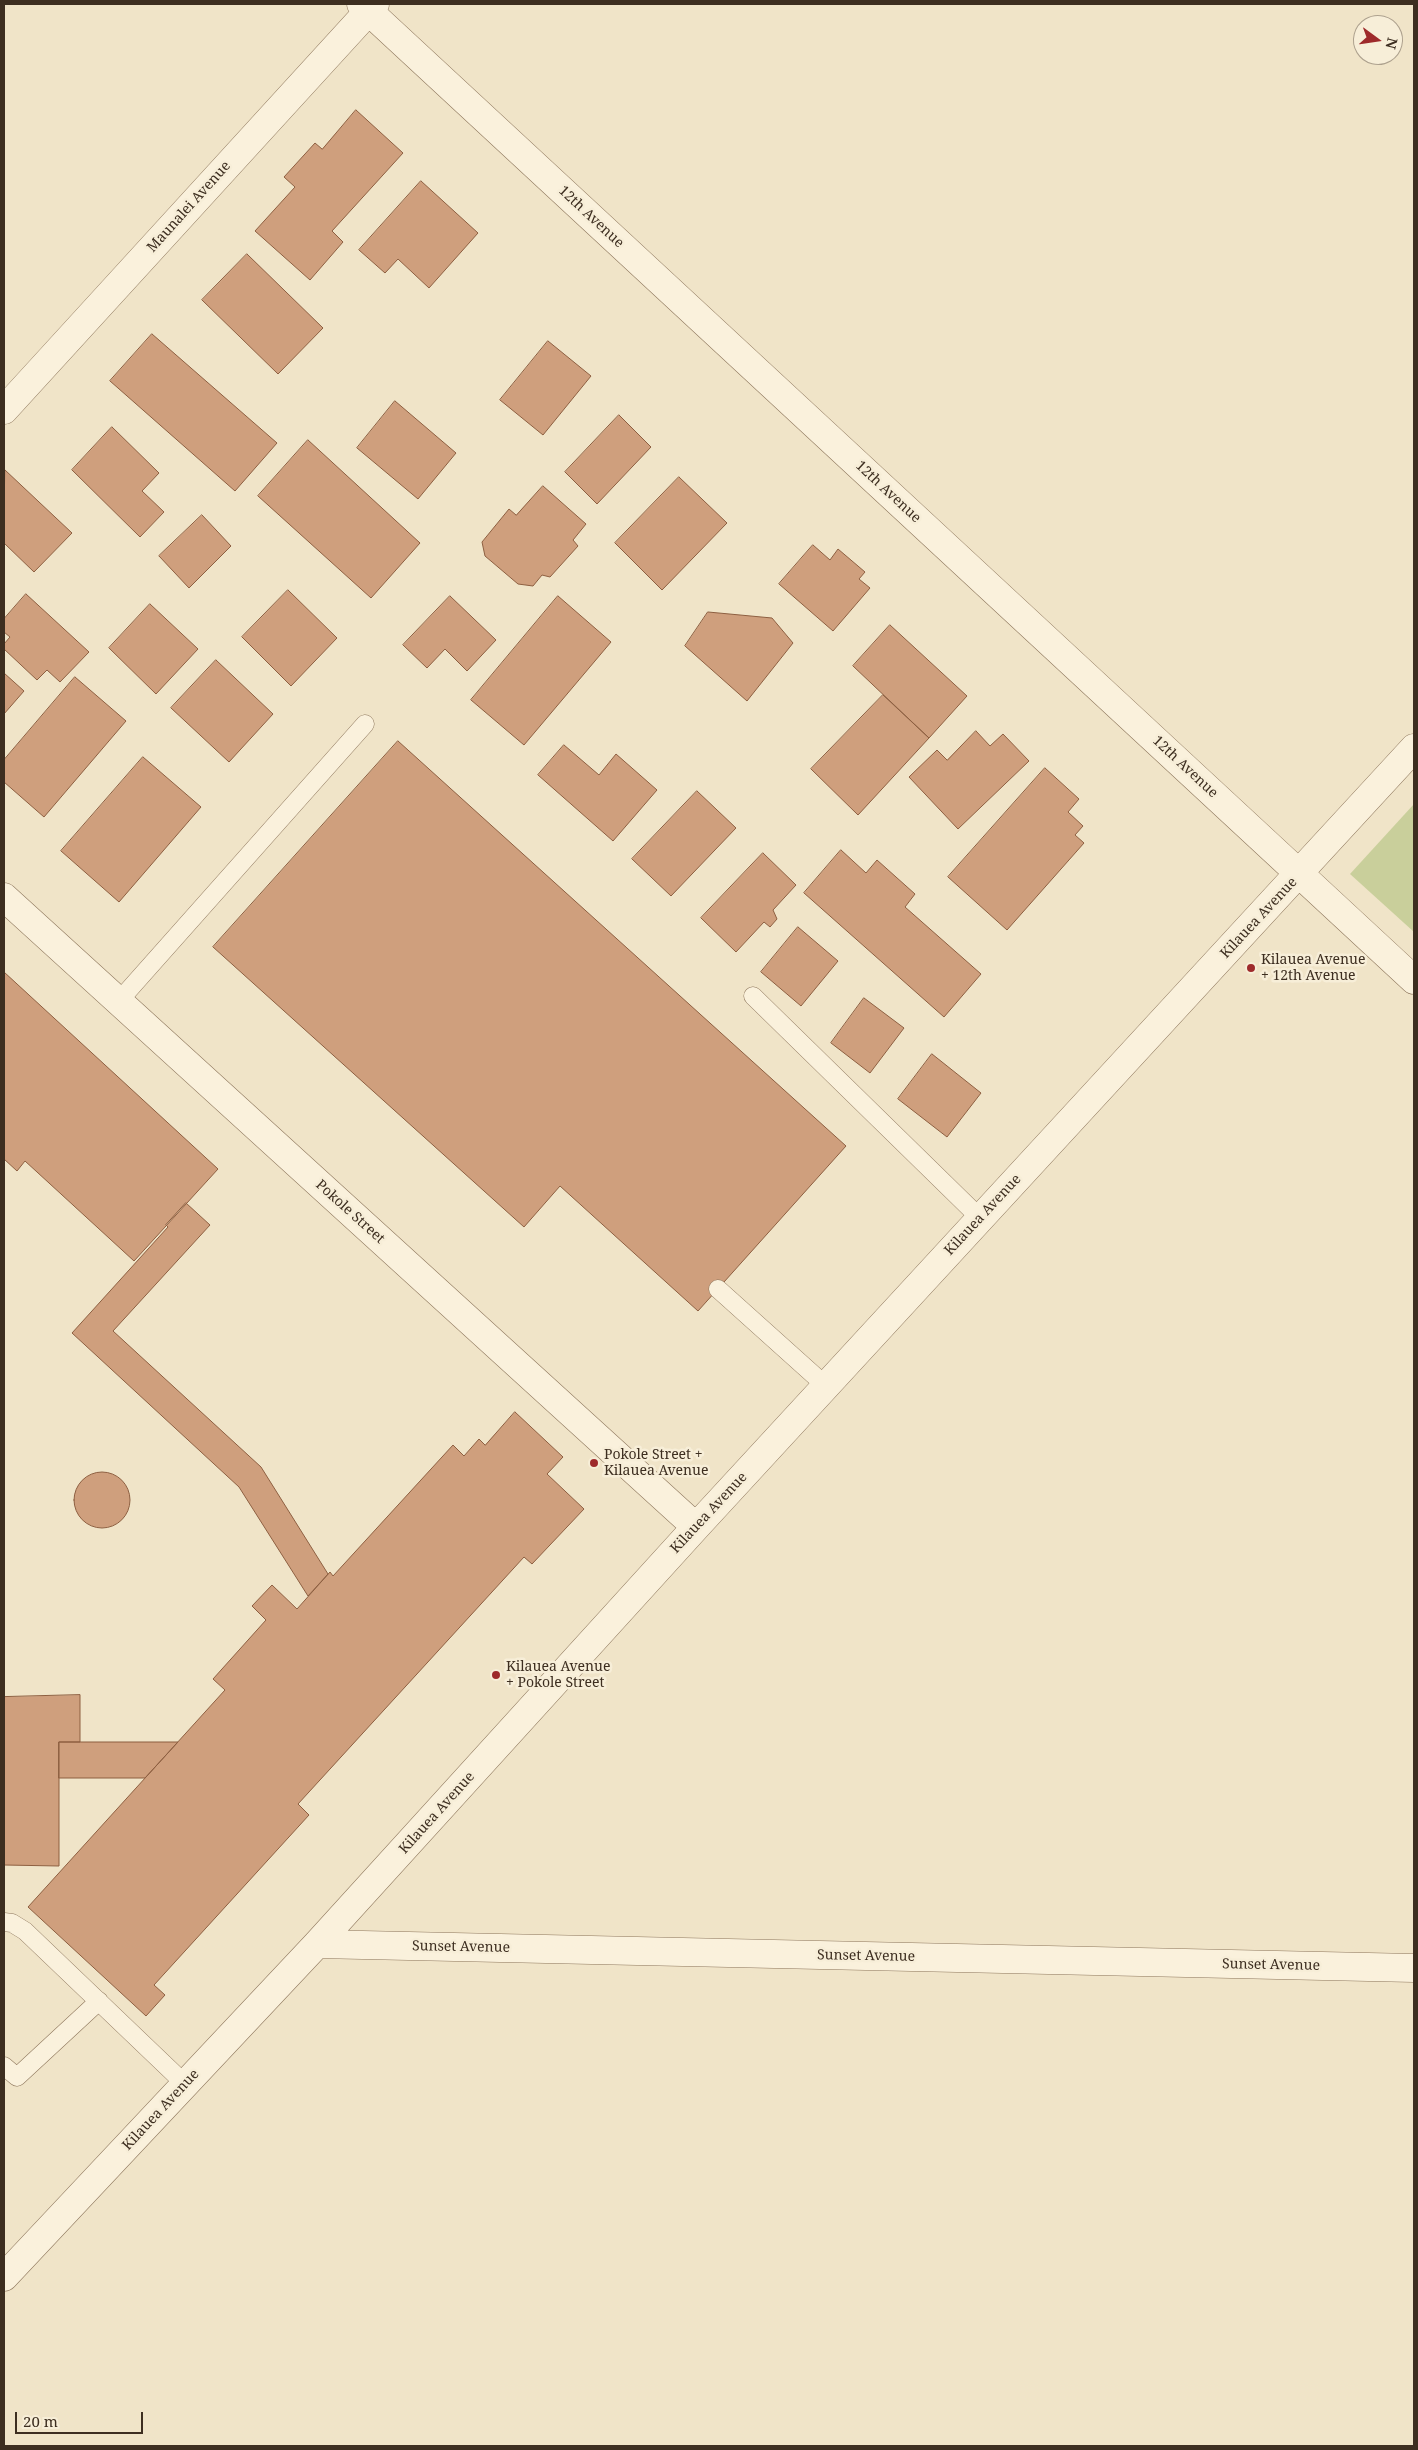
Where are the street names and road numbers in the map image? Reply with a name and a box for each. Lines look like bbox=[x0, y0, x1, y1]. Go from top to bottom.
street label: Maunalei Avenue bbox=[144, 158, 234, 256]
street label: 12th Avenue bbox=[555, 183, 627, 251]
street label: 12th Avenue bbox=[852, 458, 924, 526]
street label: 12th Avenue bbox=[1149, 733, 1221, 801]
street label: Kilauea Avenue bbox=[1217, 874, 1301, 962]
street label: Kilauea Avenue bbox=[941, 1171, 1025, 1259]
street label: Pokole Street bbox=[312, 1177, 388, 1247]
street label: Kilauea Avenue bbox=[667, 1469, 751, 1557]
street label: Kilauea Avenue bbox=[396, 1769, 478, 1857]
street label: Sunset Avenue bbox=[412, 1938, 510, 1956]
street label: Sunset Avenue bbox=[817, 1947, 915, 1965]
street label: Sunset Avenue bbox=[1222, 1956, 1320, 1974]
street label: Kilauea Avenue bbox=[119, 2066, 203, 2154]

